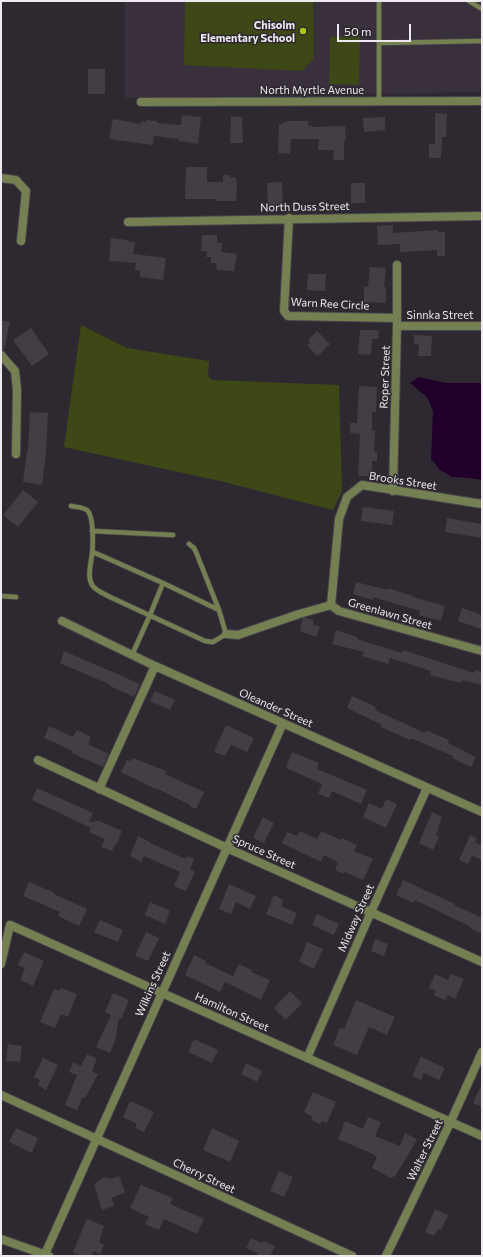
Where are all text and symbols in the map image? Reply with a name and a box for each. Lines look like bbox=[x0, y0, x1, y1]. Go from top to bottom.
scale bar bbox=[339, 16, 413, 42]
place label: Chisolm Elementary School bbox=[200, 18, 295, 44]
text: 50 m bbox=[344, 24, 372, 38]
marker: Chisolm Elementary School bbox=[298, 26, 308, 36]
street label: North Myrtle Avenue bbox=[260, 83, 364, 97]
street label: North Duss Street bbox=[260, 200, 350, 214]
street label: Warn Ree Circle bbox=[290, 295, 370, 313]
street label: Sinnka Street bbox=[407, 308, 473, 322]
street label: Roper Street bbox=[377, 345, 393, 409]
street label: Brooks Street bbox=[368, 469, 438, 493]
street label: Greenlawn Street bbox=[346, 596, 434, 632]
street label: Oleander Street bbox=[237, 686, 315, 730]
street label: Spruce Street bbox=[230, 832, 298, 872]
street label: Midway Street bbox=[335, 882, 377, 954]
street label: Wilkins Street bbox=[133, 949, 173, 1019]
street label: Hamilton Street bbox=[193, 990, 271, 1034]
street label: Walter Street bbox=[404, 1117, 446, 1183]
street label: Cherry Street bbox=[171, 1156, 237, 1196]

